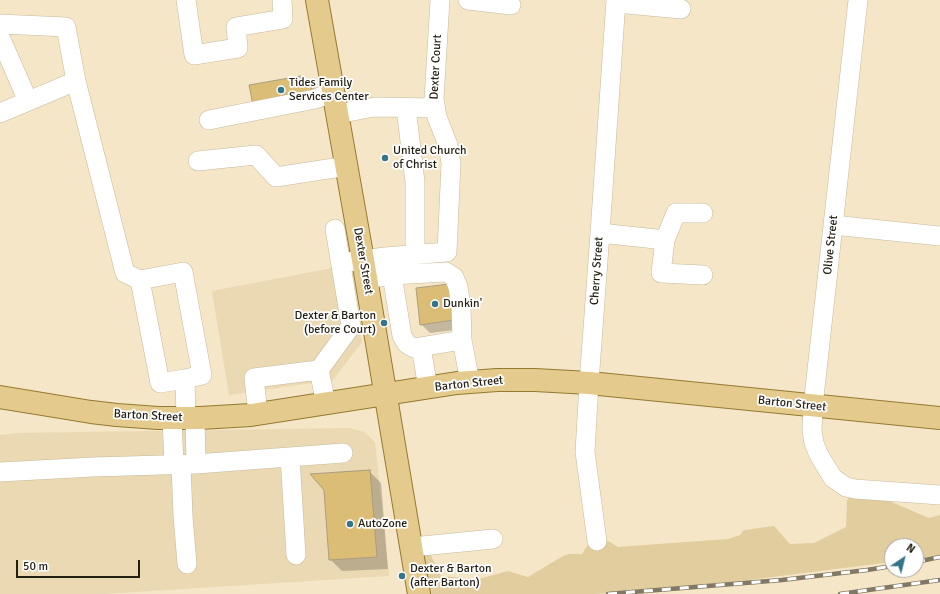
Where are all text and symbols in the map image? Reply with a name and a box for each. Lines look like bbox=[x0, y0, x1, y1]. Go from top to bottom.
street label: Dexter Court bbox=[427, 34, 445, 100]
place label: Tides Family Services Center bbox=[289, 76, 369, 104]
marker: Tides Family Services Center bbox=[276, 85, 286, 95]
place label: United Church of Christ bbox=[393, 144, 467, 172]
marker: United Church of Christ bbox=[380, 153, 390, 163]
street label: Olive Street bbox=[821, 215, 841, 275]
street label: Dexter Street bbox=[350, 226, 376, 296]
street label: Cherry Street bbox=[587, 236, 607, 306]
place label: Dunkin' bbox=[443, 297, 482, 311]
marker: Dunkin' bbox=[430, 299, 440, 309]
place label: Dexter & Barton (before Court) bbox=[295, 309, 376, 337]
marker: Dexter & Barton (before Court) bbox=[379, 318, 389, 328]
street label: Barton Street bbox=[434, 373, 504, 395]
street label: Barton Street bbox=[757, 393, 827, 415]
street label: Barton Street bbox=[113, 407, 183, 425]
place label: AutoZone bbox=[358, 517, 407, 531]
marker: AutoZone bbox=[345, 519, 355, 529]
north arrow bbox=[884, 538, 924, 578]
text: N bbox=[904, 541, 917, 556]
scale bar bbox=[18, 552, 142, 578]
text: 50 m bbox=[23, 559, 48, 574]
place label: Dexter & Barton (after Barton) bbox=[410, 562, 491, 590]
marker: Dexter & Barton (after Barton) bbox=[397, 571, 407, 581]

